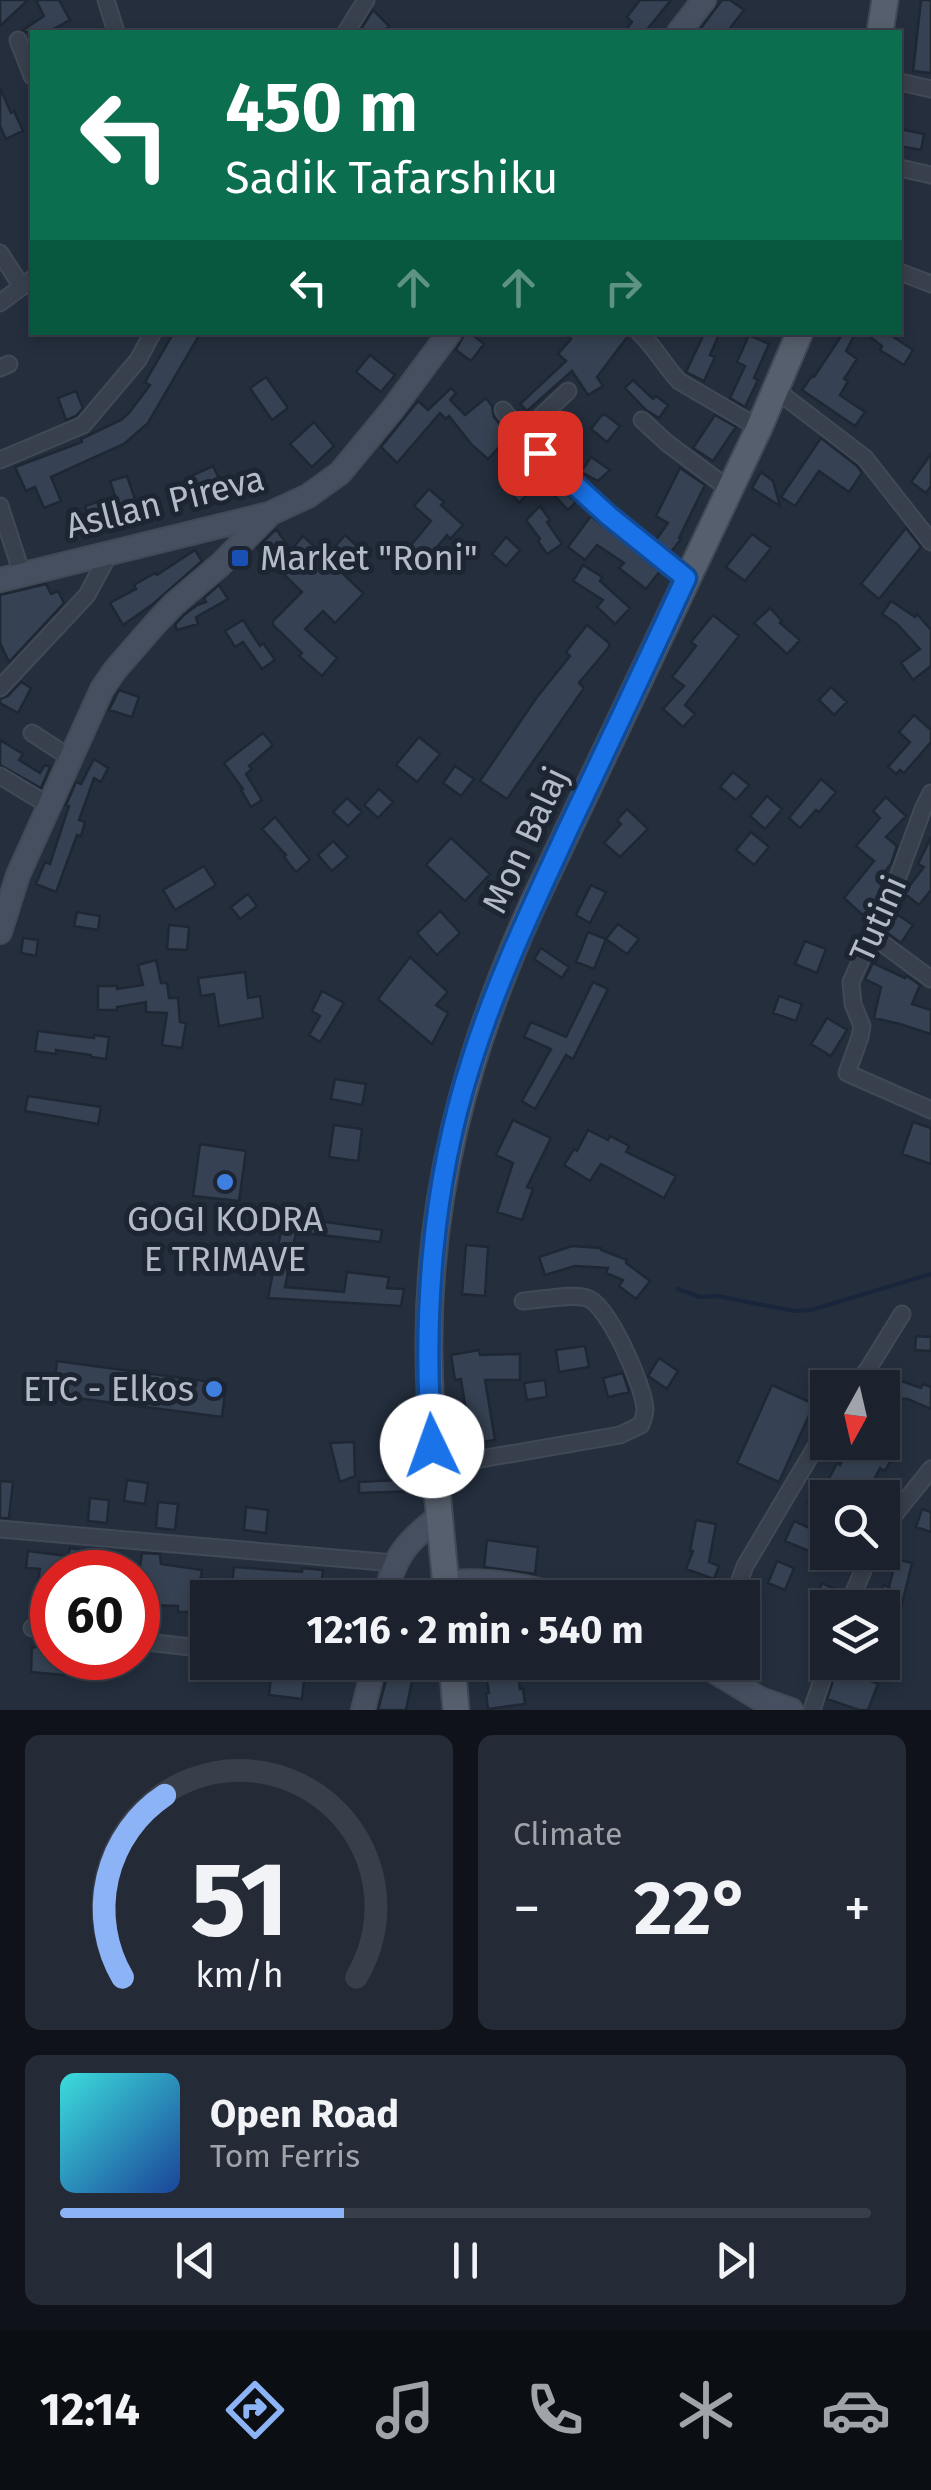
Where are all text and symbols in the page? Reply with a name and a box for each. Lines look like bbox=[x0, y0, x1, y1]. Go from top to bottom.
text: 450 m bbox=[225, 66, 418, 150]
icon: left bbox=[60, 70, 190, 200]
text: Sadik Tafarshiku bbox=[225, 151, 558, 205]
icon: left bbox=[281, 260, 336, 315]
icon: ahead bbox=[386, 260, 441, 315]
icon: ahead bbox=[491, 260, 546, 315]
icon: right bbox=[596, 260, 651, 315]
pin bbox=[498, 411, 583, 496]
icon: arrive bbox=[513, 426, 568, 481]
street label: Asllan Pireva bbox=[61, 457, 269, 547]
place label: Market "Roni" bbox=[260, 537, 478, 579]
marker: Market "Roni" bbox=[229, 547, 251, 569]
street label: Mon Balaj bbox=[473, 760, 577, 920]
street label: Tutini bbox=[841, 869, 915, 969]
marker: GOGI KODRA E TRIMAVE bbox=[214, 1171, 236, 1193]
place label: GOGI KODRA E TRIMAVE bbox=[127, 1198, 323, 1280]
place label: ETC - Elkos bbox=[23, 1368, 194, 1410]
north arrow bbox=[810, 1370, 900, 1460]
map controls bbox=[810, 1370, 900, 1680]
marker: ETC - Elkos bbox=[203, 1378, 225, 1400]
position arrow bbox=[380, 1394, 484, 1498]
button: search bbox=[810, 1480, 900, 1570]
speed limit sign: 60 bbox=[30, 1550, 160, 1680]
button: layers bbox=[810, 1590, 900, 1680]
text: 12:16 · 2 min · 540 m bbox=[306, 1607, 644, 1653]
text: Climate bbox=[513, 1815, 622, 1853]
text: 51 bbox=[190, 1838, 288, 1963]
text: 22° bbox=[634, 1864, 750, 1954]
text: − bbox=[513, 1876, 541, 1942]
text: + bbox=[844, 1876, 871, 1942]
text: km/h bbox=[195, 1954, 283, 1996]
text: Open Road bbox=[210, 2091, 399, 2137]
text: Tom Ferris bbox=[210, 2137, 360, 2175]
icon: previous bbox=[168, 2233, 223, 2288]
icon: pause bbox=[438, 2233, 493, 2288]
icon: next bbox=[708, 2233, 763, 2288]
icon: directions bbox=[220, 2375, 290, 2445]
icon: music bbox=[370, 2375, 440, 2445]
icon: phone bbox=[520, 2375, 590, 2445]
icon: climate bbox=[671, 2375, 741, 2445]
icon: car bbox=[821, 2375, 891, 2445]
text: 12:14 bbox=[40, 2383, 140, 2437]

